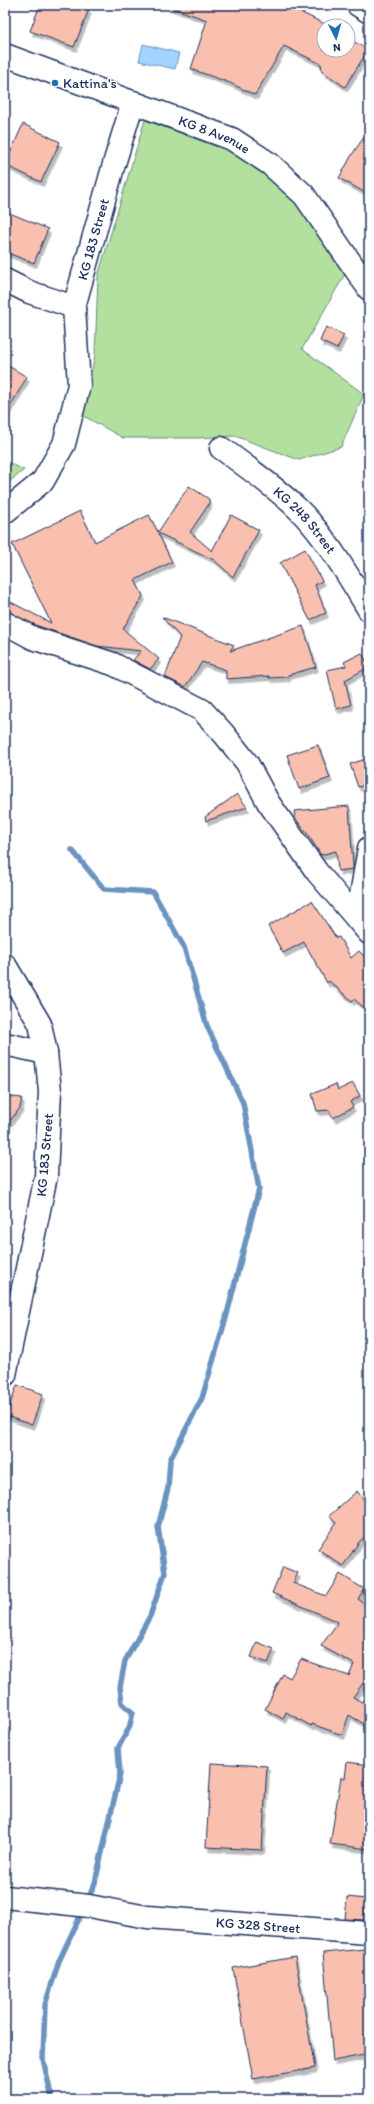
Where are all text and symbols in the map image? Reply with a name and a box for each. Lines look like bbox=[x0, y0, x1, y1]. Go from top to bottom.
north arrow bbox=[316, 18, 356, 58]
text: N bbox=[333, 41, 341, 54]
place label: Kattina's bbox=[63, 75, 117, 92]
marker: Kattina's bbox=[50, 78, 60, 88]
street label: KG 8 Avenue bbox=[176, 112, 254, 157]
street label: KG 183 Street bbox=[73, 197, 112, 282]
street label: KG 248 Street bbox=[270, 483, 340, 557]
street label: KG 183 Street bbox=[33, 1113, 57, 1197]
street label: KG 328 Street bbox=[215, 1913, 301, 1937]

